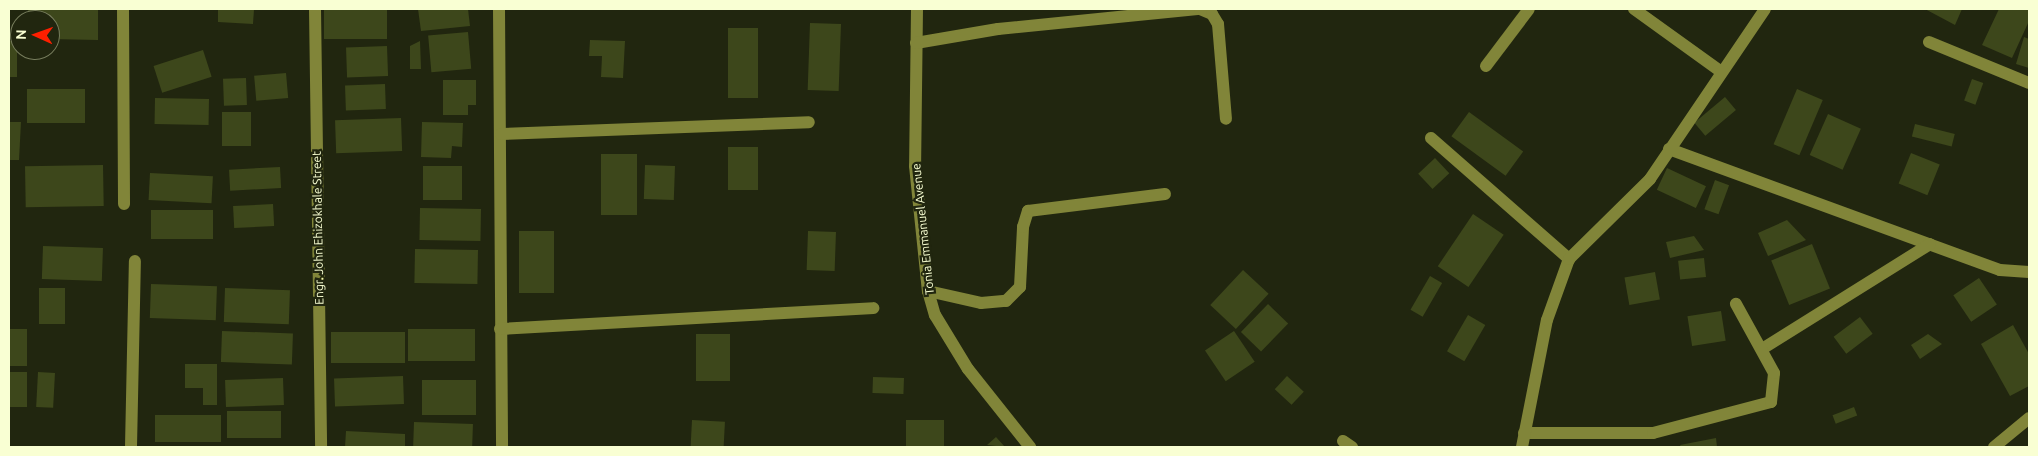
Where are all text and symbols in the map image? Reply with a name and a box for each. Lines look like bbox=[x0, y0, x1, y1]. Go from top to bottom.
north arrow bbox=[10, 10, 60, 60]
text: N bbox=[13, 29, 29, 40]
street label: Engr. John Ehizokhale Street bbox=[309, 151, 327, 305]
street label: Tonia Emmanuel Avenue bbox=[909, 163, 937, 295]

